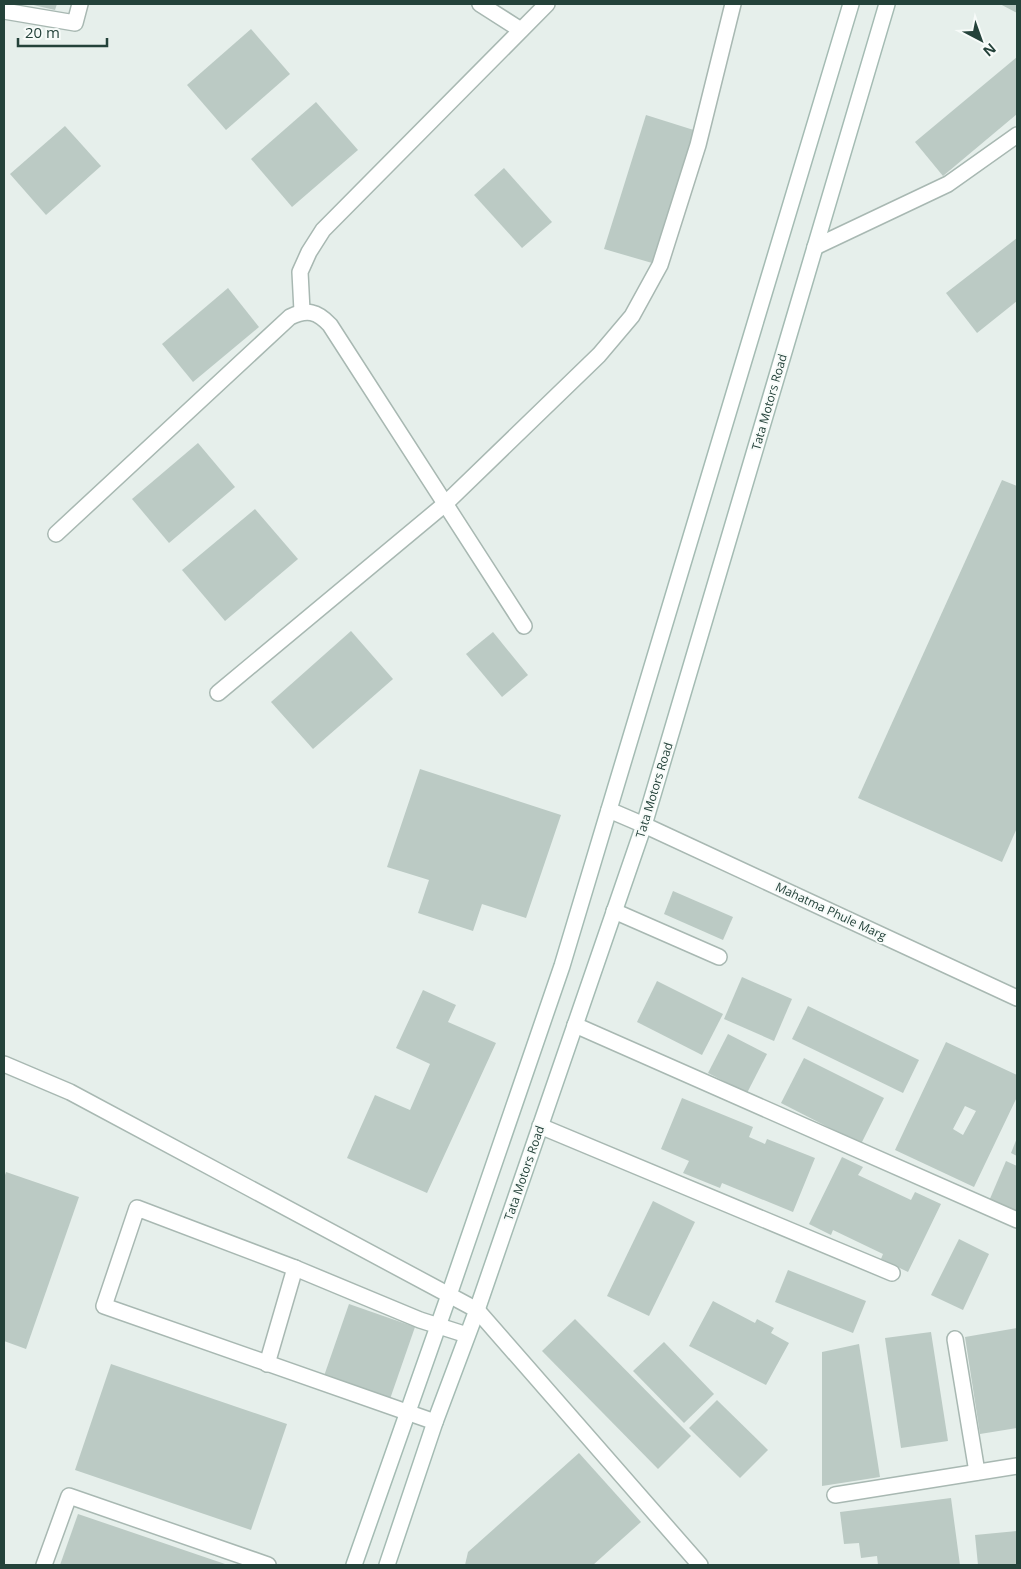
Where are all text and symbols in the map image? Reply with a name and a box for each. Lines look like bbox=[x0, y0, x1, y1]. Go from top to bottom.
scale bar bbox=[18, 15, 106, 47]
north arrow bbox=[956, 15, 1006, 65]
text: 20 m bbox=[25, 22, 60, 42]
text: N bbox=[979, 39, 1000, 61]
street label: Tata Motors Road bbox=[747, 352, 791, 452]
street label: Tata Motors Road bbox=[631, 740, 677, 840]
street label: Mahatma Phule Marg bbox=[773, 878, 890, 944]
street label: Tata Motors Road bbox=[500, 1123, 548, 1223]

